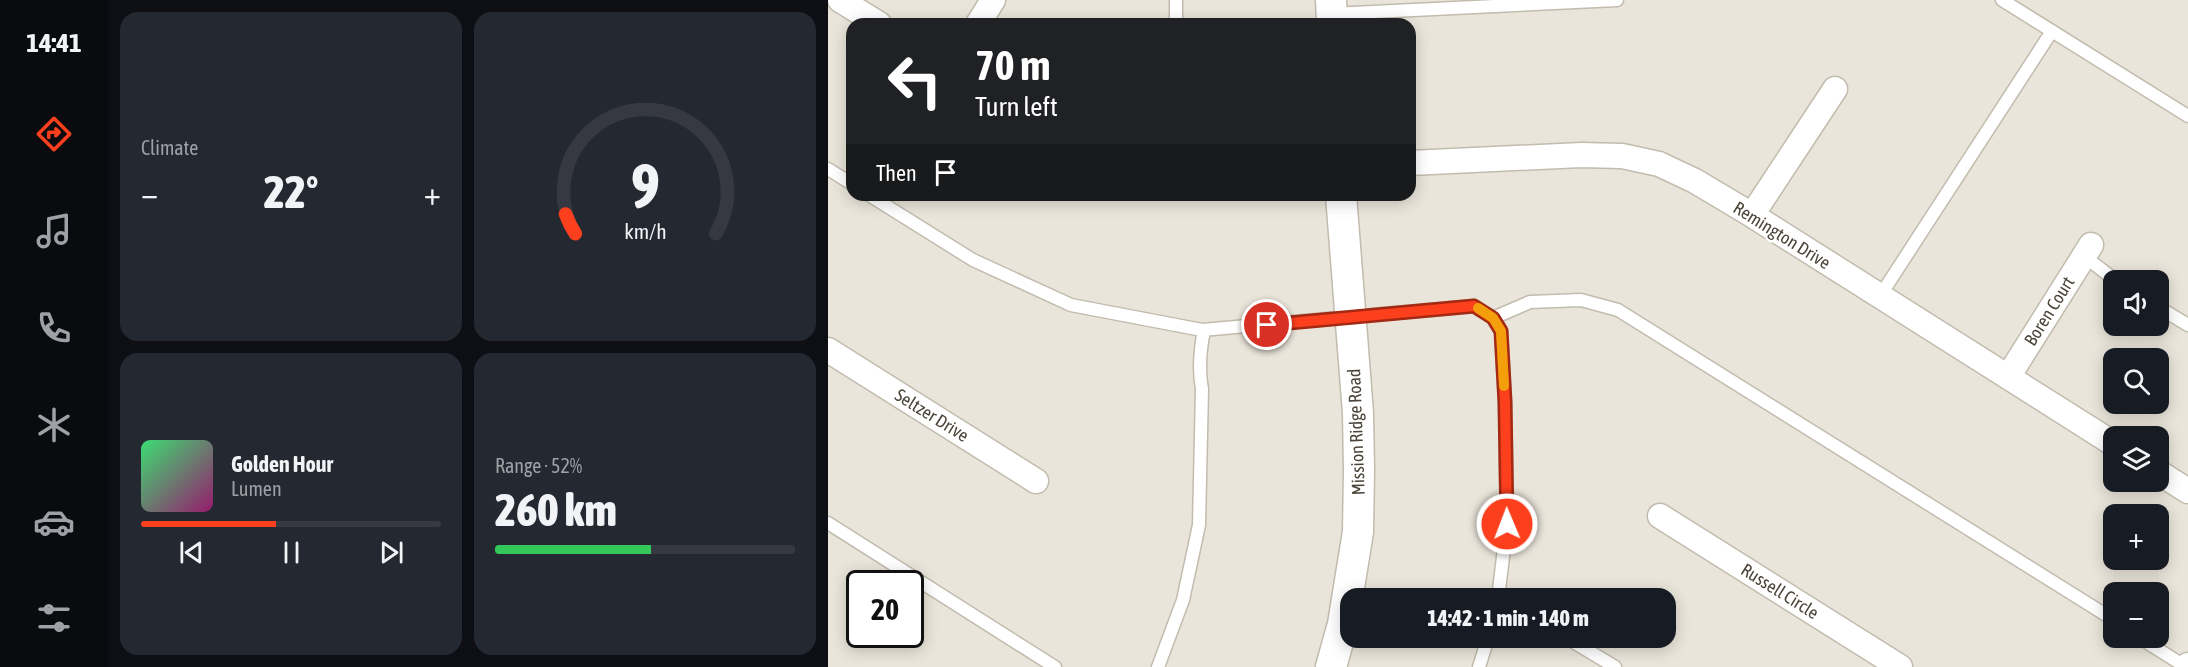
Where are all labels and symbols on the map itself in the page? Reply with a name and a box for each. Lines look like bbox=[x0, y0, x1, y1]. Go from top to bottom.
street label: Remington Drive bbox=[1730, 197, 1834, 273]
street label: Boren Court bbox=[2020, 273, 2078, 349]
pin bbox=[1241, 299, 1292, 350]
street label: Mission Ridge Road bbox=[1343, 368, 1369, 496]
street label: Seltzer Drive bbox=[891, 384, 973, 446]
position arrow bbox=[1475, 492, 1539, 556]
street label: Russell Circle bbox=[1737, 559, 1823, 623]
speed limit sign: 20 bbox=[846, 570, 924, 648]

